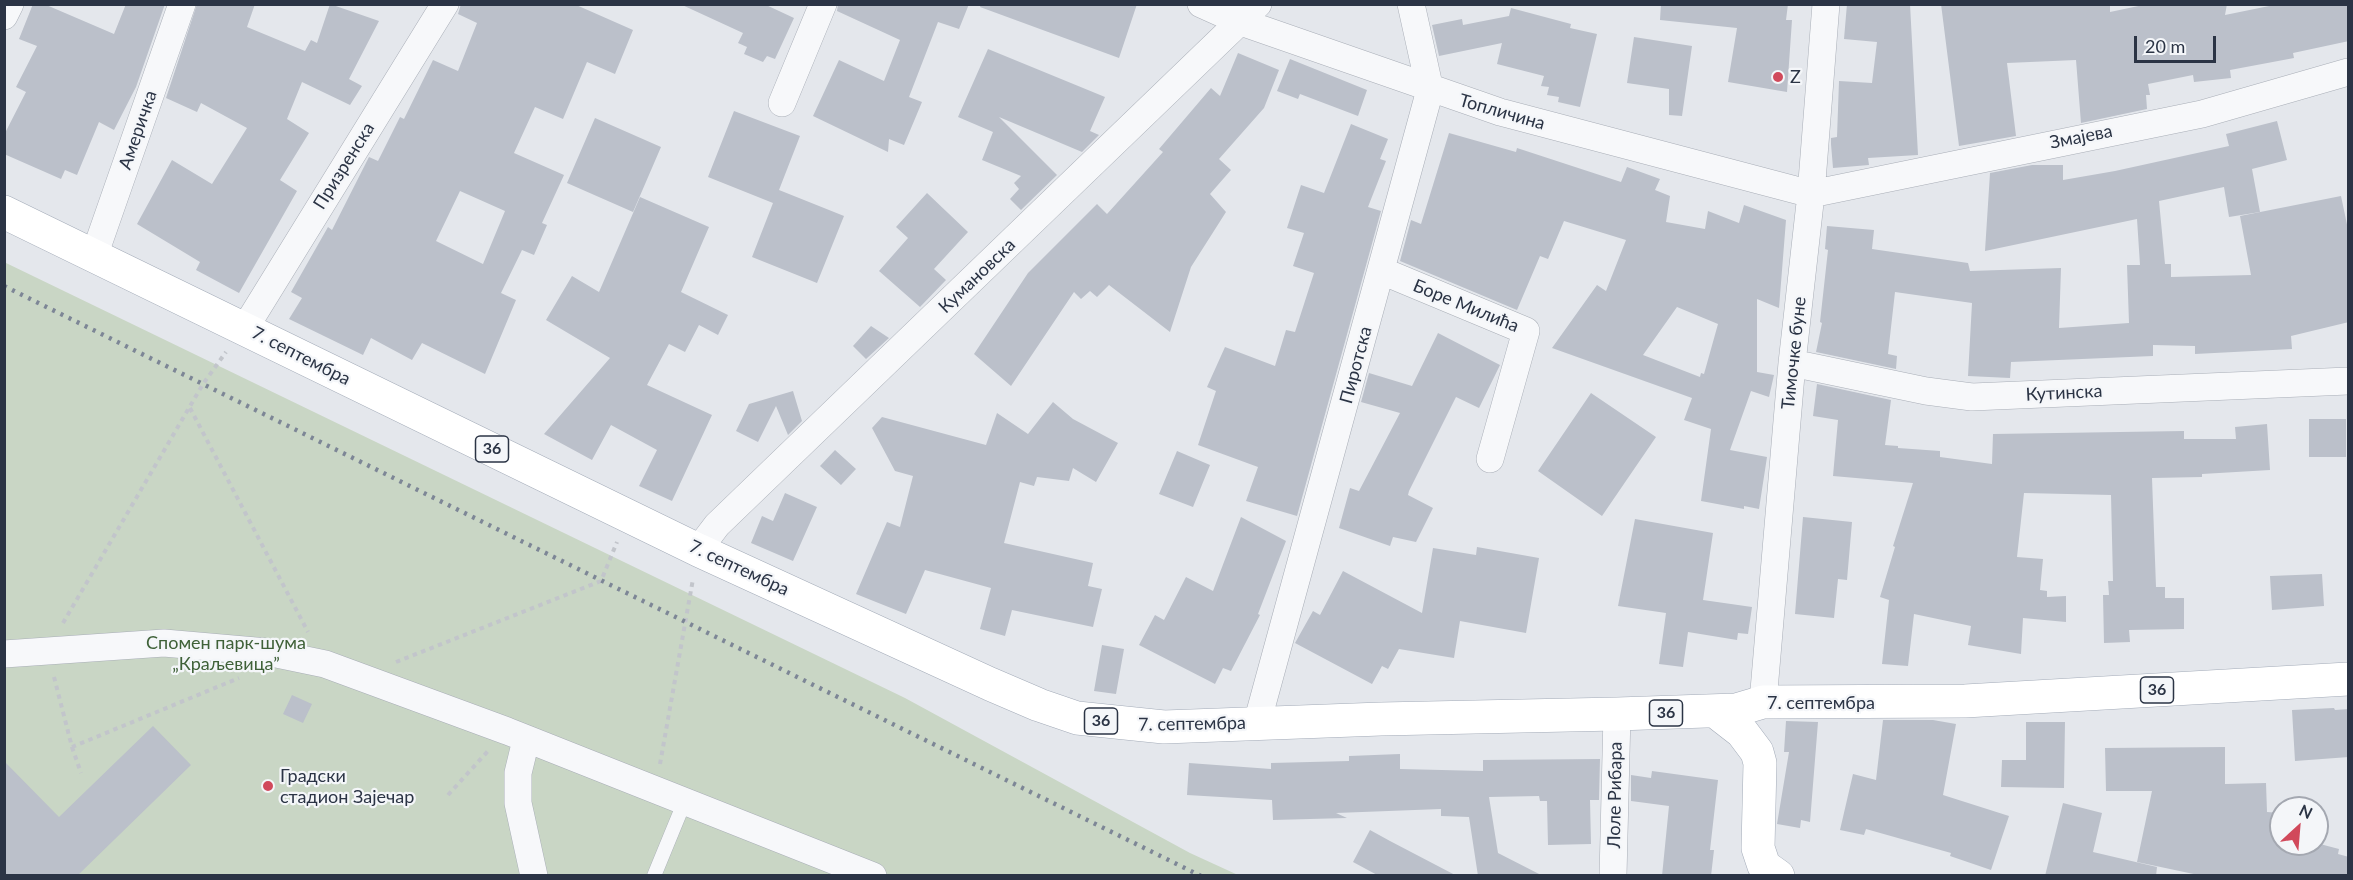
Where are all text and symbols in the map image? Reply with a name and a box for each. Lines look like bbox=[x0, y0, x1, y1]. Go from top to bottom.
scale bar bbox=[2137, 24, 2220, 62]
text: 20 m bbox=[2145, 35, 2185, 57]
place label: Z bbox=[1790, 66, 1801, 88]
marker: Z bbox=[1771, 70, 1785, 84]
street label: Америчка bbox=[114, 88, 162, 172]
street label: Топличина bbox=[1457, 89, 1547, 135]
street label: Призренска bbox=[309, 119, 379, 213]
street label: Змајева bbox=[2048, 120, 2114, 154]
street label: Кумановска bbox=[934, 234, 1020, 318]
street label: Боре Милића bbox=[1410, 275, 1522, 337]
street label: Тимочке буне bbox=[1777, 296, 1811, 410]
street label: 7. септембра bbox=[248, 322, 354, 390]
street label: Пиротска bbox=[1335, 324, 1377, 406]
street label: Кутинска bbox=[2025, 380, 2103, 406]
road number: 36 bbox=[476, 436, 508, 462]
street label: 7. септембра bbox=[686, 535, 792, 601]
park label: Спомен парк-шума „Краљевица” bbox=[146, 632, 306, 674]
road number: 36 bbox=[2140, 677, 2174, 703]
street label: 7. септембра bbox=[1767, 692, 1875, 714]
road number: 36 bbox=[1650, 700, 1682, 726]
road number: 36 bbox=[1084, 708, 1118, 734]
street label: 7. септембра bbox=[1138, 712, 1246, 736]
street label: Лоле Рибара bbox=[1603, 741, 1627, 849]
place label: Градски стадион Зајечар bbox=[280, 765, 414, 808]
marker: Градски стадион Зајечар bbox=[261, 779, 275, 793]
north arrow bbox=[2269, 796, 2329, 856]
text: N bbox=[2297, 800, 2316, 822]

